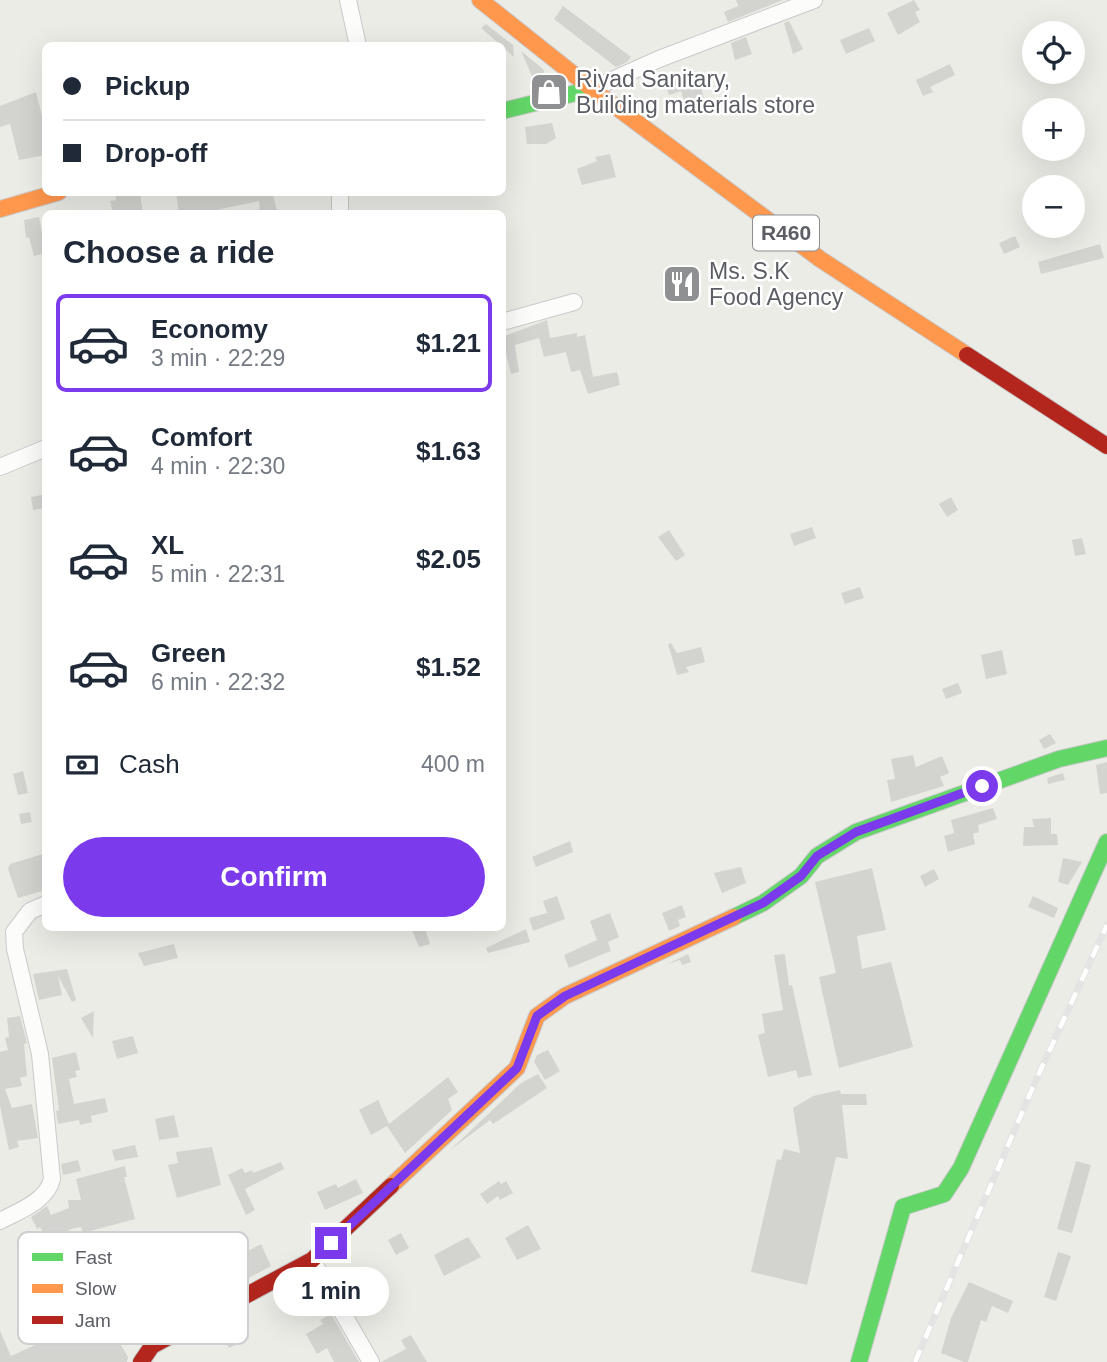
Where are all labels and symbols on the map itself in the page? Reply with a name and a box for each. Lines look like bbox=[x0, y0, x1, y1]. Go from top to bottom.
place label: Riyad Sanitary, Building materials store bbox=[576, 66, 815, 118]
shop icon: Riyad Sanitary, Building materials store bbox=[528, 71, 570, 113]
road number: R460 bbox=[753, 216, 819, 250]
place label: Ms. S.K Food Agency bbox=[709, 258, 844, 310]
restaurant icon: Ms. S.K Food Agency bbox=[661, 263, 703, 305]
route start bbox=[966, 770, 998, 802]
route end bbox=[315, 1227, 347, 1259]
legend bbox=[18, 1232, 248, 1344]
text: Fast bbox=[75, 1247, 113, 1268]
callout: 1 min bbox=[273, 1268, 389, 1316]
text: Slow bbox=[75, 1278, 116, 1299]
text: Jam bbox=[75, 1310, 111, 1331]

